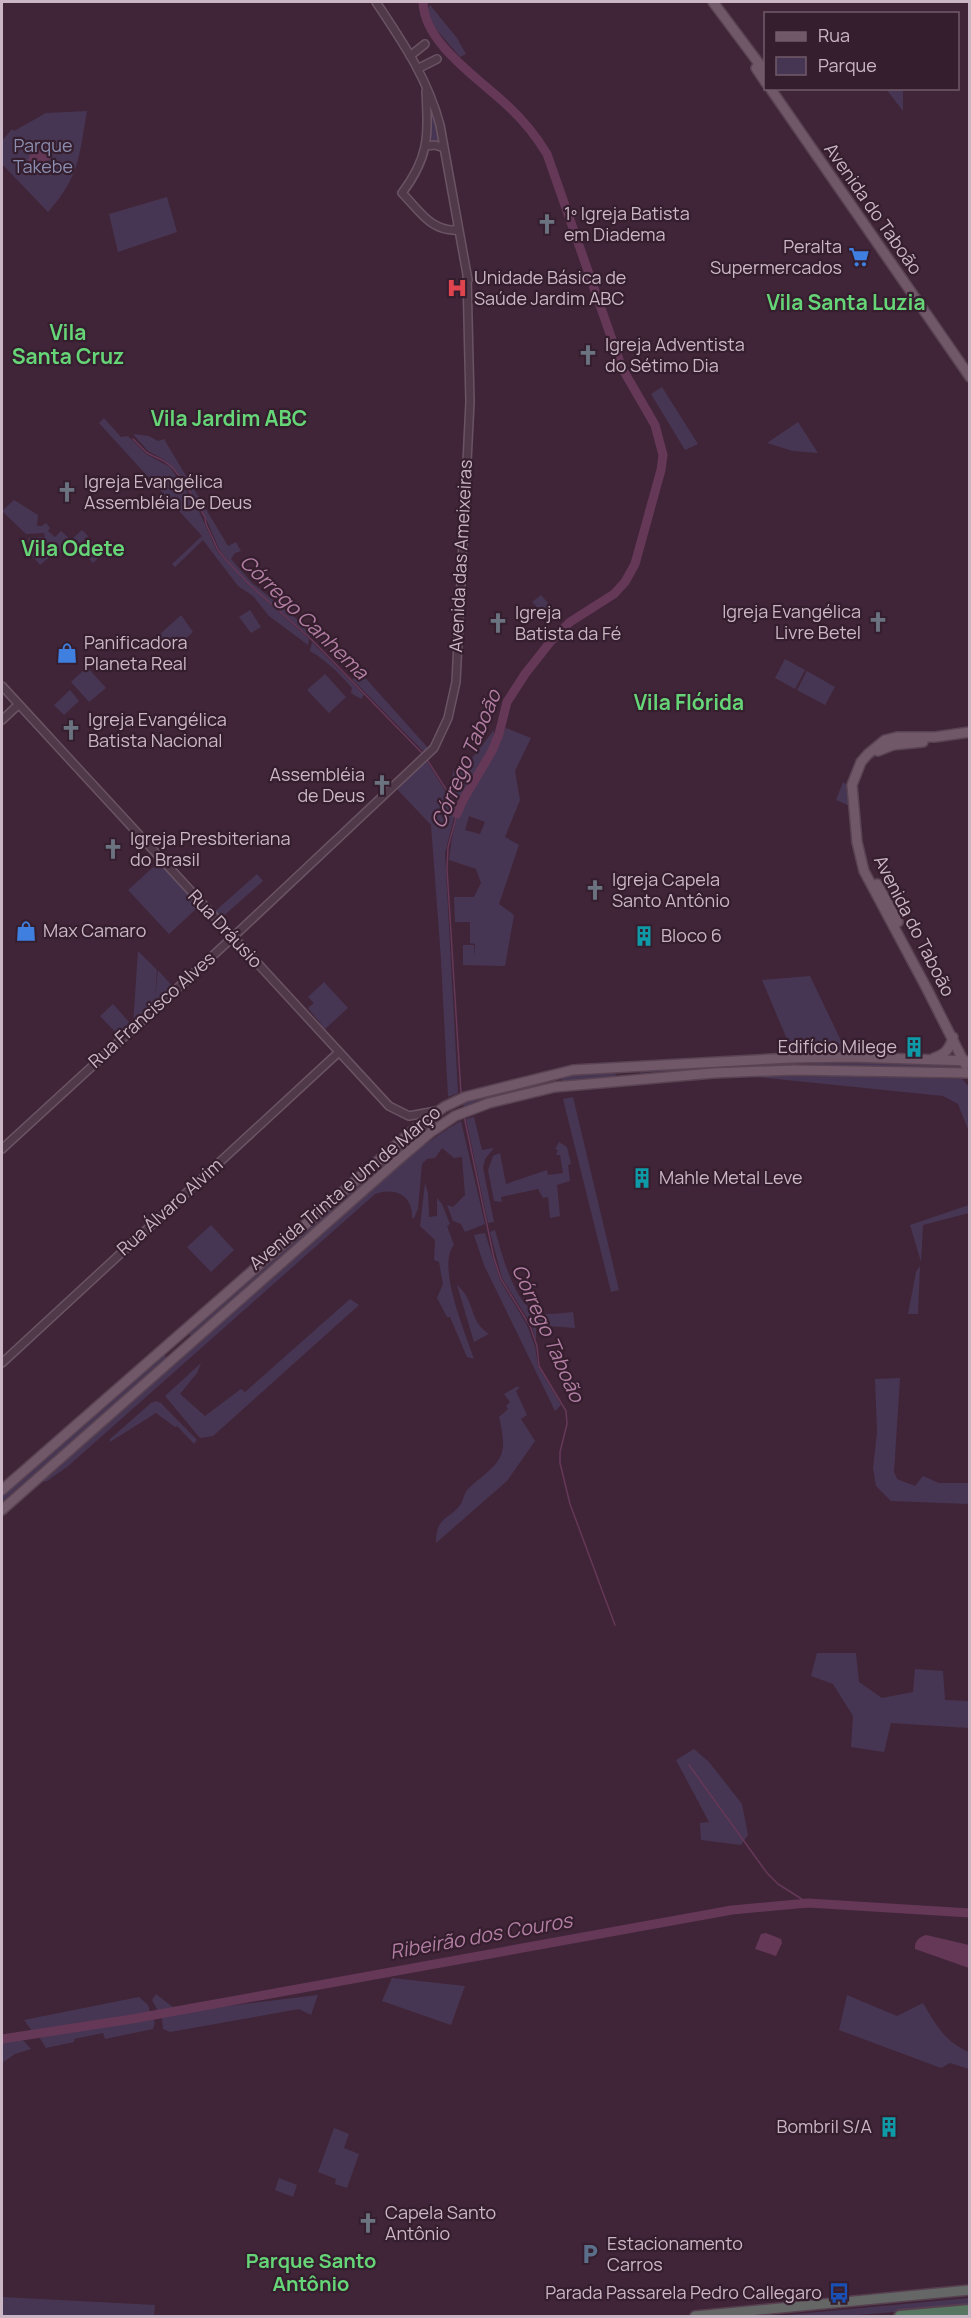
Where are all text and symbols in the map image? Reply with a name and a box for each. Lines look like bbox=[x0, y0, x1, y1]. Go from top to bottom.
legend bbox=[764, 12, 959, 90]
text: Rua bbox=[818, 23, 850, 47]
text: Parque bbox=[818, 53, 877, 77]
park label: Parque Takebe bbox=[13, 133, 73, 178]
street label: Avenida do Taboão bbox=[819, 138, 928, 279]
place label: 1º Igreja Batista em Diadema bbox=[564, 201, 690, 246]
church icon: 1º Igreja Batista em Diadema bbox=[535, 212, 559, 236]
place label: Peralta Supermercados bbox=[710, 234, 842, 279]
supermarket icon: Peralta Supermercados bbox=[847, 245, 871, 269]
place label: Unidade Básica de Saúde Jardim ABC bbox=[474, 265, 626, 310]
hospital icon: Unidade Básica de Saúde Jardim ABC bbox=[445, 276, 469, 300]
district label: Vila Santa Luzia bbox=[766, 288, 926, 316]
district label: Vila Santa Cruz bbox=[12, 318, 124, 370]
place label: Igreja Adventista do Sétimo Dia bbox=[605, 332, 745, 377]
church icon: Igreja Adventista do Sétimo Dia bbox=[576, 343, 600, 367]
district label: Vila Jardim ABC bbox=[151, 404, 307, 432]
street label: Avenida das Ameixeiras bbox=[443, 459, 477, 653]
place label: Igreja Evangélica Assembléia De Deus bbox=[84, 469, 252, 514]
church icon: Igreja Evangélica Assembléia De Deus bbox=[55, 480, 79, 504]
district label: Vila Odete bbox=[21, 534, 125, 562]
water label: Córrego Canhema bbox=[234, 548, 375, 685]
place label: Igreja Evangélica Livre Betel bbox=[722, 599, 861, 644]
place label: Igreja Batista da Fé bbox=[515, 600, 621, 645]
church icon: Igreja Evangélica Livre Betel bbox=[866, 610, 890, 634]
church icon: Igreja Batista da Fé bbox=[486, 611, 510, 635]
place label: Panificadora Planeta Real bbox=[84, 630, 188, 675]
shop icon: Panificadora Planeta Real bbox=[55, 641, 79, 665]
water label: Córrego Taboão bbox=[424, 684, 507, 832]
district label: Vila Flórida bbox=[634, 688, 744, 716]
place label: Igreja Evangélica Batista Nacional bbox=[88, 707, 227, 752]
church icon: Igreja Evangélica Batista Nacional bbox=[59, 718, 83, 742]
place label: Assembléia de Deus bbox=[270, 762, 365, 807]
church icon: Assembléia de Deus bbox=[370, 773, 394, 797]
place label: Igreja Presbiteriana do Brasil bbox=[130, 826, 291, 871]
church icon: Igreja Presbiteriana do Brasil bbox=[101, 837, 125, 861]
street label: Avenida do Taboão bbox=[869, 851, 961, 1000]
place label: Igreja Capela Santo Antônio bbox=[612, 867, 730, 912]
church icon: Igreja Capela Santo Antônio bbox=[583, 878, 607, 902]
street label: Rua Dráusio bbox=[183, 884, 268, 973]
place label: Max Camaro bbox=[43, 918, 146, 942]
shop icon: Max Camaro bbox=[14, 919, 38, 943]
place label: Bloco 6 bbox=[661, 923, 722, 947]
building icon: Bloco 6 bbox=[632, 924, 656, 948]
street label: Rua Francisco Alves bbox=[83, 946, 220, 1073]
place label: Edifício Milege bbox=[778, 1034, 897, 1058]
building icon: Edifício Milege bbox=[902, 1035, 926, 1059]
street label: Avenida Trinta e Um de Março bbox=[244, 1100, 445, 1275]
street label: Rua Álvaro Alvim bbox=[111, 1152, 227, 1260]
place label: Mahle Metal Leve bbox=[659, 1165, 802, 1189]
building icon: Mahle Metal Leve bbox=[630, 1166, 654, 1190]
water label: Córrego Taboão bbox=[506, 1260, 591, 1407]
water label: Ribeirão dos Couros bbox=[388, 1906, 576, 1965]
place label: Bombril S/A bbox=[776, 2114, 873, 2138]
building icon: Bombril S/A bbox=[877, 2115, 901, 2139]
place label: Capela Santo Antônio bbox=[385, 2200, 496, 2245]
church icon: Capela Santo Antônio bbox=[356, 2211, 380, 2235]
place label: Estacionamento Carros bbox=[607, 2231, 743, 2276]
parking icon: Estacionamento Carros bbox=[578, 2242, 602, 2266]
district label: Parque Santo Antônio bbox=[246, 2247, 376, 2297]
place label: Parada Passarela Pedro Callegaro bbox=[545, 2280, 822, 2304]
bus stop icon: Parada Passarela Pedro Callegaro bbox=[827, 2281, 851, 2305]

